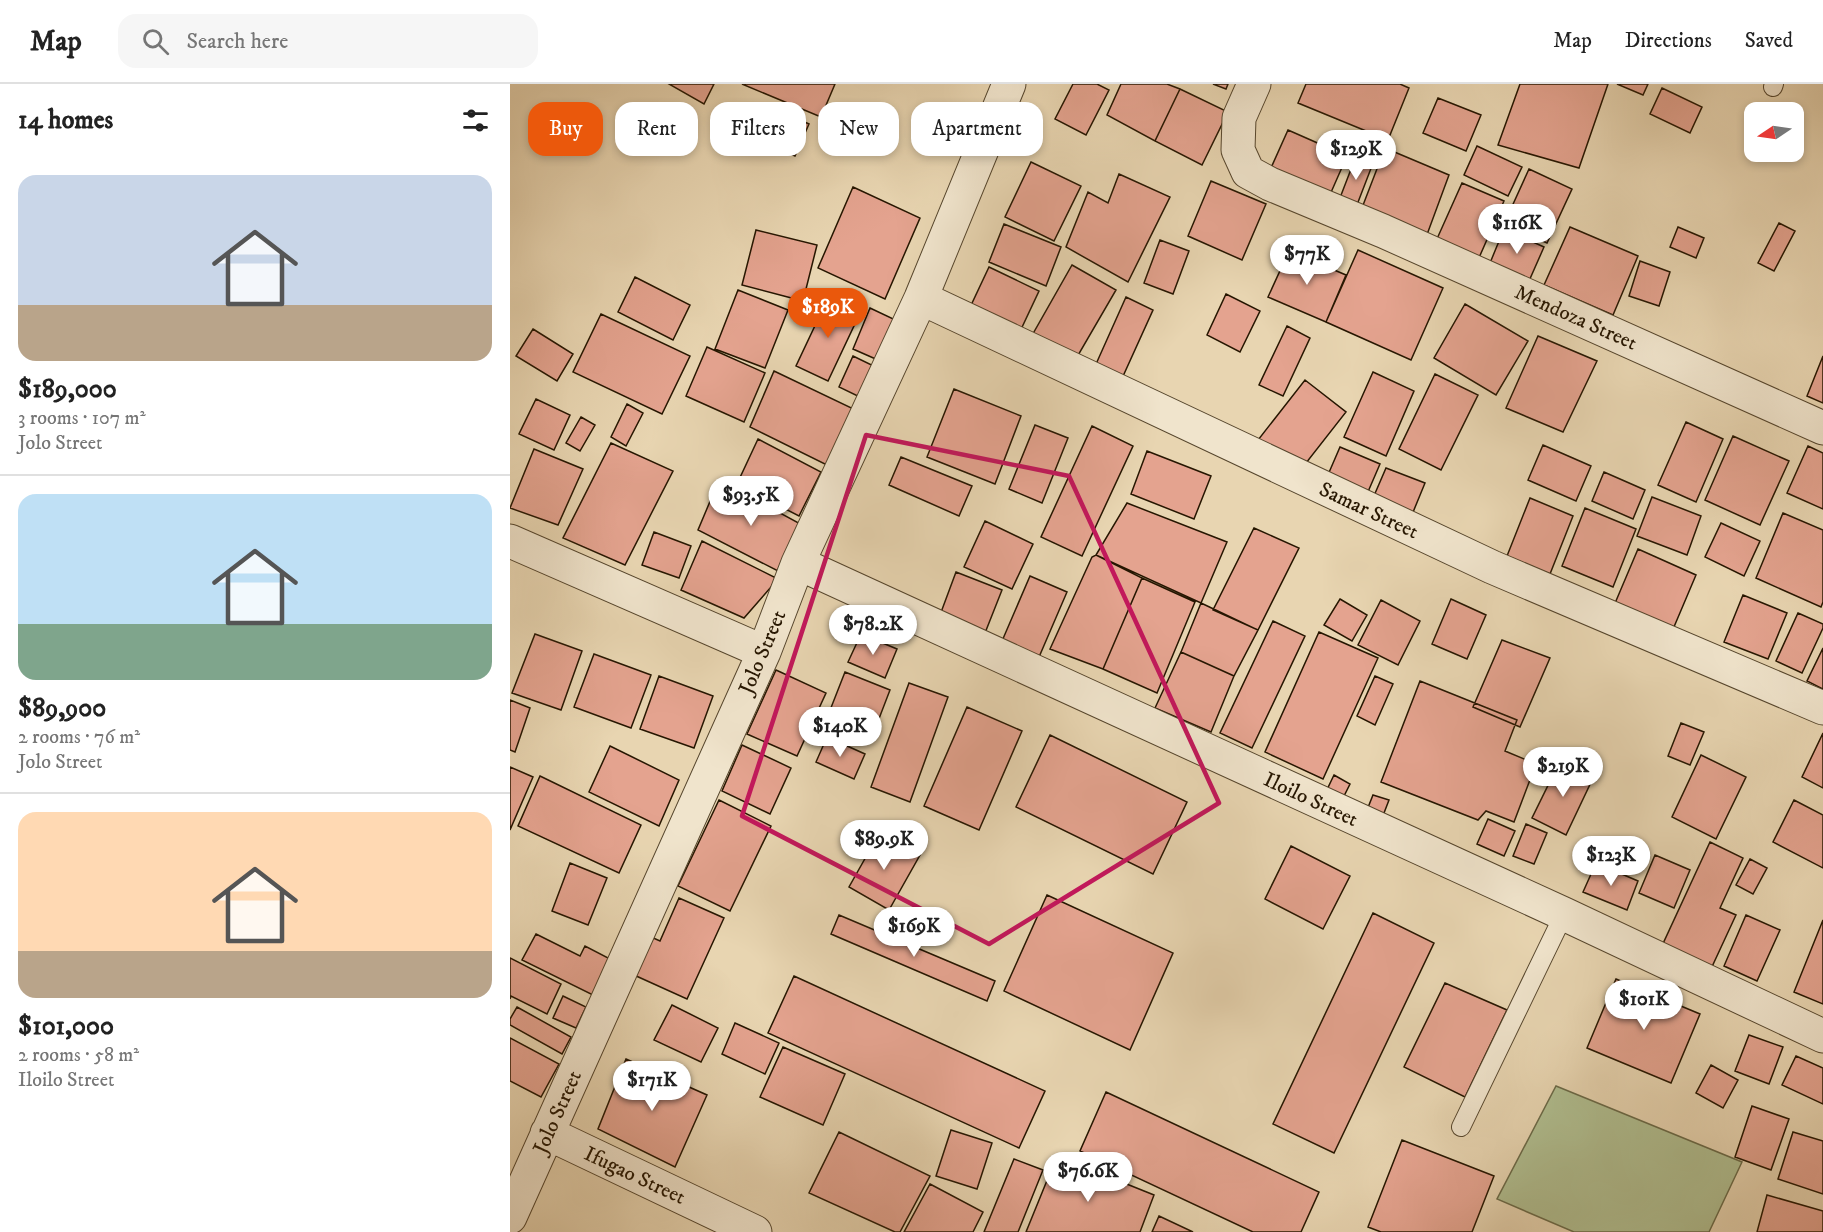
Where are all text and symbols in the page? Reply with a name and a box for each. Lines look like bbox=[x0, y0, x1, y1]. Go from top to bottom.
search box bbox=[118, 14, 538, 68]
text: Map bbox=[30, 24, 82, 59]
icon: search bbox=[139, 25, 172, 58]
text: Search here bbox=[187, 28, 288, 55]
text: Map bbox=[1553, 28, 1592, 54]
text: Directions bbox=[1625, 28, 1712, 54]
text: Saved bbox=[1745, 28, 1793, 54]
chip: Buy bbox=[528, 102, 603, 156]
chip: Rent bbox=[615, 102, 698, 156]
chip: Filters bbox=[710, 102, 806, 156]
chip: New bbox=[818, 102, 899, 156]
chip: Apartment bbox=[911, 102, 1043, 156]
north arrow bbox=[1744, 102, 1804, 162]
map controls bbox=[1744, 102, 1804, 162]
text: 14 homes bbox=[18, 104, 113, 137]
icon: filters bbox=[459, 104, 492, 137]
pin: $129K bbox=[1314, 130, 1398, 181]
text: $129K bbox=[1330, 137, 1382, 162]
pin: $116K bbox=[1475, 204, 1559, 255]
text: $116K bbox=[1492, 211, 1542, 236]
icon: home bbox=[201, 214, 309, 322]
pin: $77K bbox=[1271, 235, 1343, 286]
text: $77K bbox=[1284, 242, 1330, 267]
street label: Mendoza Street bbox=[1510, 279, 1641, 357]
pin: $189K bbox=[786, 288, 870, 339]
text: $189K bbox=[802, 295, 854, 320]
text: $189,000 bbox=[18, 373, 117, 406]
text: 3 rooms · 107 m² bbox=[18, 406, 146, 431]
text: Jolo Street bbox=[18, 431, 103, 456]
pin: $93.5K bbox=[702, 476, 800, 527]
street label: Samar Street bbox=[1315, 477, 1423, 545]
text: $93.5K bbox=[723, 483, 779, 508]
icon: home bbox=[201, 533, 309, 641]
pin: $78.2K bbox=[824, 605, 922, 656]
street label: Jolo Street bbox=[733, 606, 792, 700]
text: $78.2K bbox=[843, 612, 903, 637]
text: $89,900 bbox=[18, 692, 106, 725]
pin: $140K bbox=[798, 707, 882, 758]
text: $140K bbox=[813, 714, 867, 739]
text: 2 rooms · 76 m² bbox=[18, 725, 140, 750]
pin: $219K bbox=[1521, 747, 1605, 798]
text: Jolo Street bbox=[18, 750, 103, 775]
text: $219K bbox=[1537, 754, 1589, 779]
street label: Iloilo Street bbox=[1259, 767, 1362, 833]
pin: $89.9K bbox=[835, 820, 933, 871]
text: $89.9K bbox=[854, 827, 914, 852]
pin: $123K bbox=[1569, 836, 1653, 887]
text: $123K bbox=[1586, 843, 1636, 868]
icon: home bbox=[201, 851, 309, 959]
pin: $169K bbox=[872, 907, 956, 958]
text: $169K bbox=[888, 914, 940, 939]
pin: $101K bbox=[1602, 980, 1686, 1031]
text: $101K bbox=[1619, 987, 1669, 1012]
text: $101,000 bbox=[18, 1010, 114, 1043]
text: 2 rooms · 58 m² bbox=[18, 1043, 139, 1068]
pin: $171K bbox=[610, 1061, 694, 1112]
street label: Jolo Street bbox=[527, 1066, 588, 1160]
text: Iloilo Street bbox=[18, 1068, 114, 1093]
text: $171K bbox=[627, 1068, 677, 1093]
street label: Ifugao Street bbox=[580, 1141, 690, 1211]
pin: $76.6K bbox=[1039, 1152, 1137, 1203]
text: $76.6K bbox=[1058, 1159, 1118, 1184]

